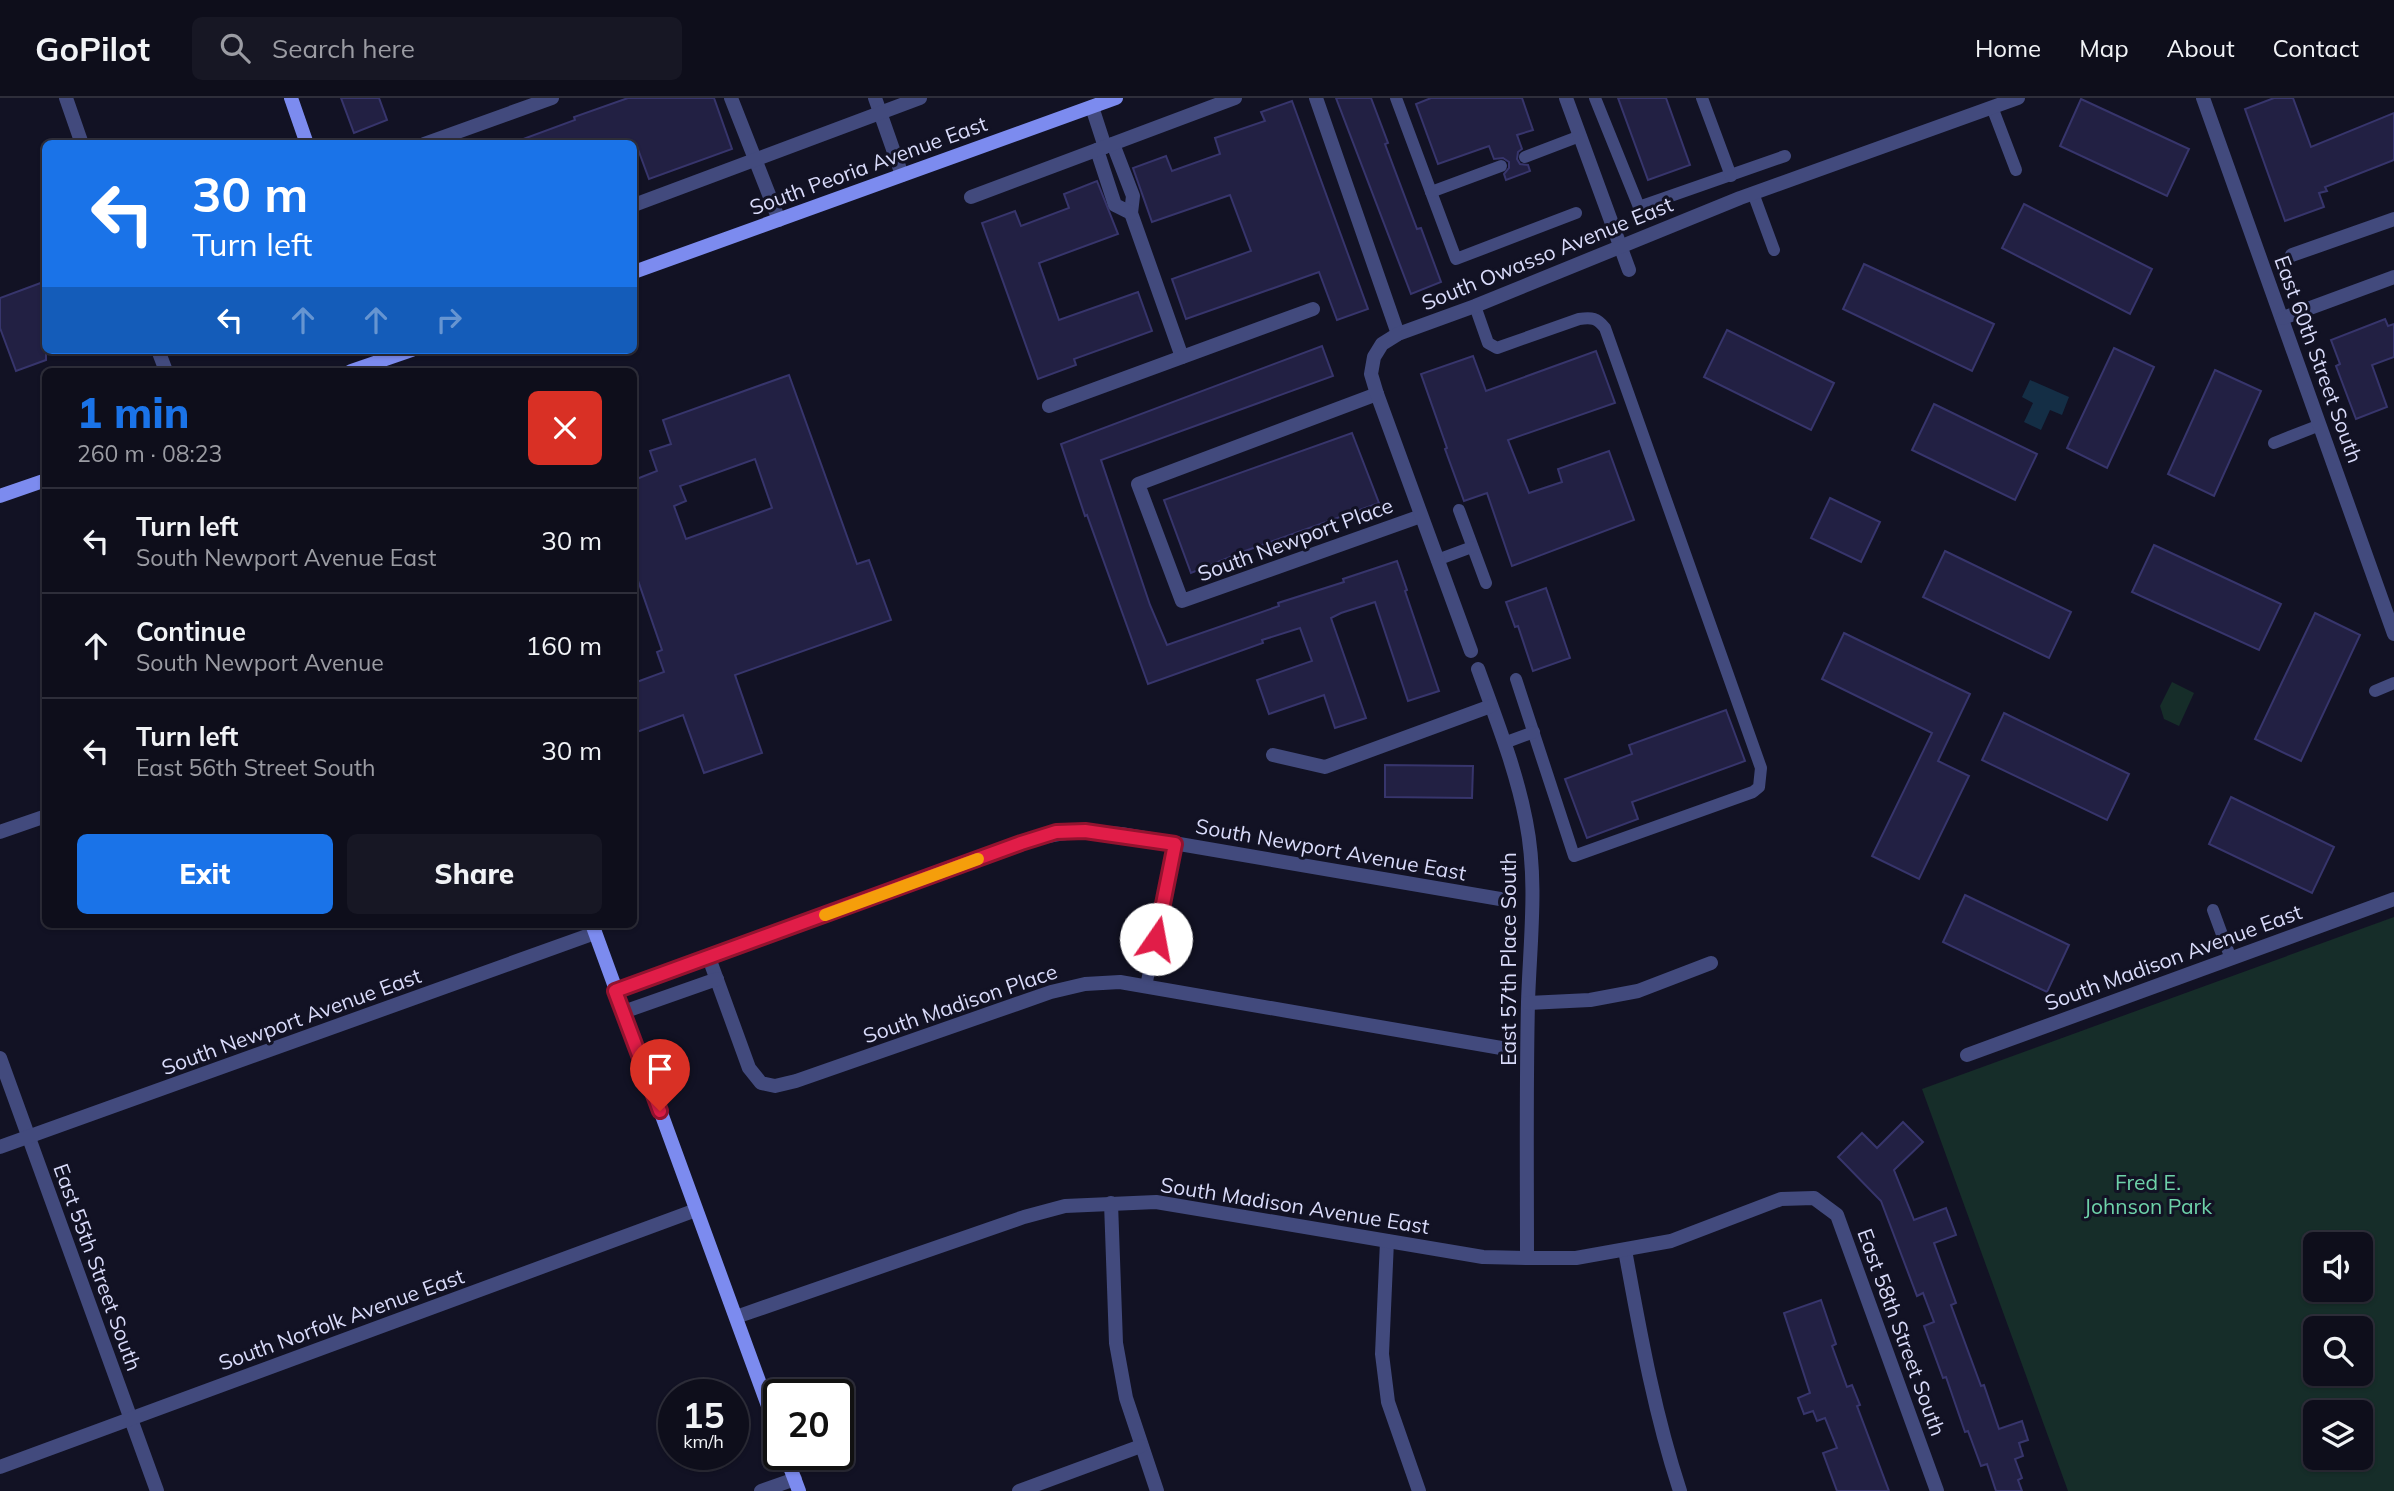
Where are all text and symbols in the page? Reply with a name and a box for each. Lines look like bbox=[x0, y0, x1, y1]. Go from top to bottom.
search box bbox=[192, 17, 682, 80]
text: GoPilot bbox=[35, 28, 150, 69]
icon: search bbox=[216, 29, 254, 67]
text: Search here bbox=[272, 32, 415, 65]
text: Home bbox=[1975, 33, 2041, 63]
text: Map bbox=[2079, 33, 2129, 63]
text: About bbox=[2167, 33, 2235, 63]
text: Contact bbox=[2273, 33, 2359, 63]
street label: South Peoria Avenue East bbox=[746, 110, 990, 220]
text: 30 m bbox=[192, 163, 308, 224]
icon: left bbox=[77, 168, 168, 259]
street label: South Owasso Avenue East bbox=[1418, 191, 1676, 315]
text: Turn left bbox=[192, 224, 312, 264]
street label: East 60th Street South bbox=[2269, 252, 2369, 466]
icon: left bbox=[211, 301, 249, 339]
icon: ahead bbox=[284, 301, 322, 339]
icon: ahead bbox=[357, 301, 395, 339]
icon: right bbox=[430, 301, 468, 339]
text: 1 min bbox=[77, 386, 190, 439]
button: close bbox=[528, 391, 602, 465]
text: 260 m · 08:23 bbox=[77, 439, 222, 468]
street label: South Newport Place bbox=[1194, 492, 1396, 586]
text: Turn left bbox=[136, 510, 238, 543]
icon: left bbox=[77, 522, 115, 560]
text: 30 m bbox=[541, 524, 602, 557]
text: South Newport Avenue East bbox=[136, 543, 436, 572]
text: Continue bbox=[136, 615, 246, 648]
icon: ahead bbox=[77, 627, 115, 665]
text: 160 m bbox=[526, 629, 602, 662]
text: South Newport Avenue bbox=[136, 648, 384, 677]
text: Turn left bbox=[136, 720, 238, 753]
icon: left bbox=[77, 732, 115, 770]
text: 30 m bbox=[541, 734, 602, 767]
text: East 56th Street South bbox=[136, 753, 376, 782]
street label: South Newport Avenue East bbox=[1194, 812, 1468, 886]
button: Exit bbox=[77, 834, 333, 914]
button: Share bbox=[347, 834, 602, 914]
street label: East 57th Place South bbox=[1495, 852, 1521, 1066]
street label: South Madison Avenue East bbox=[2041, 898, 2305, 1016]
position arrow bbox=[1119, 902, 1193, 976]
street label: South Madison Place bbox=[860, 958, 1060, 1048]
street label: South Newport Avenue East bbox=[158, 962, 424, 1080]
pin bbox=[630, 1039, 690, 1111]
icon: arrive bbox=[641, 1050, 679, 1088]
street label: East 55th Street South bbox=[48, 1160, 148, 1374]
park label: Fred E. Johnson Park bbox=[2084, 1169, 2212, 1219]
street label: South Madison Avenue East bbox=[1159, 1171, 1431, 1239]
street label: East 58th Street South bbox=[1852, 1225, 1952, 1439]
map controls bbox=[2303, 1232, 2373, 1470]
button: sound bbox=[2303, 1232, 2373, 1302]
street label: South Norfolk Avenue East bbox=[215, 1262, 467, 1376]
button: search bbox=[2303, 1316, 2373, 1386]
speed limit sign: 20 bbox=[763, 1379, 854, 1470]
text: 15 bbox=[682, 1393, 725, 1437]
button: layers bbox=[2303, 1400, 2373, 1470]
text: km/h bbox=[683, 1430, 724, 1453]

